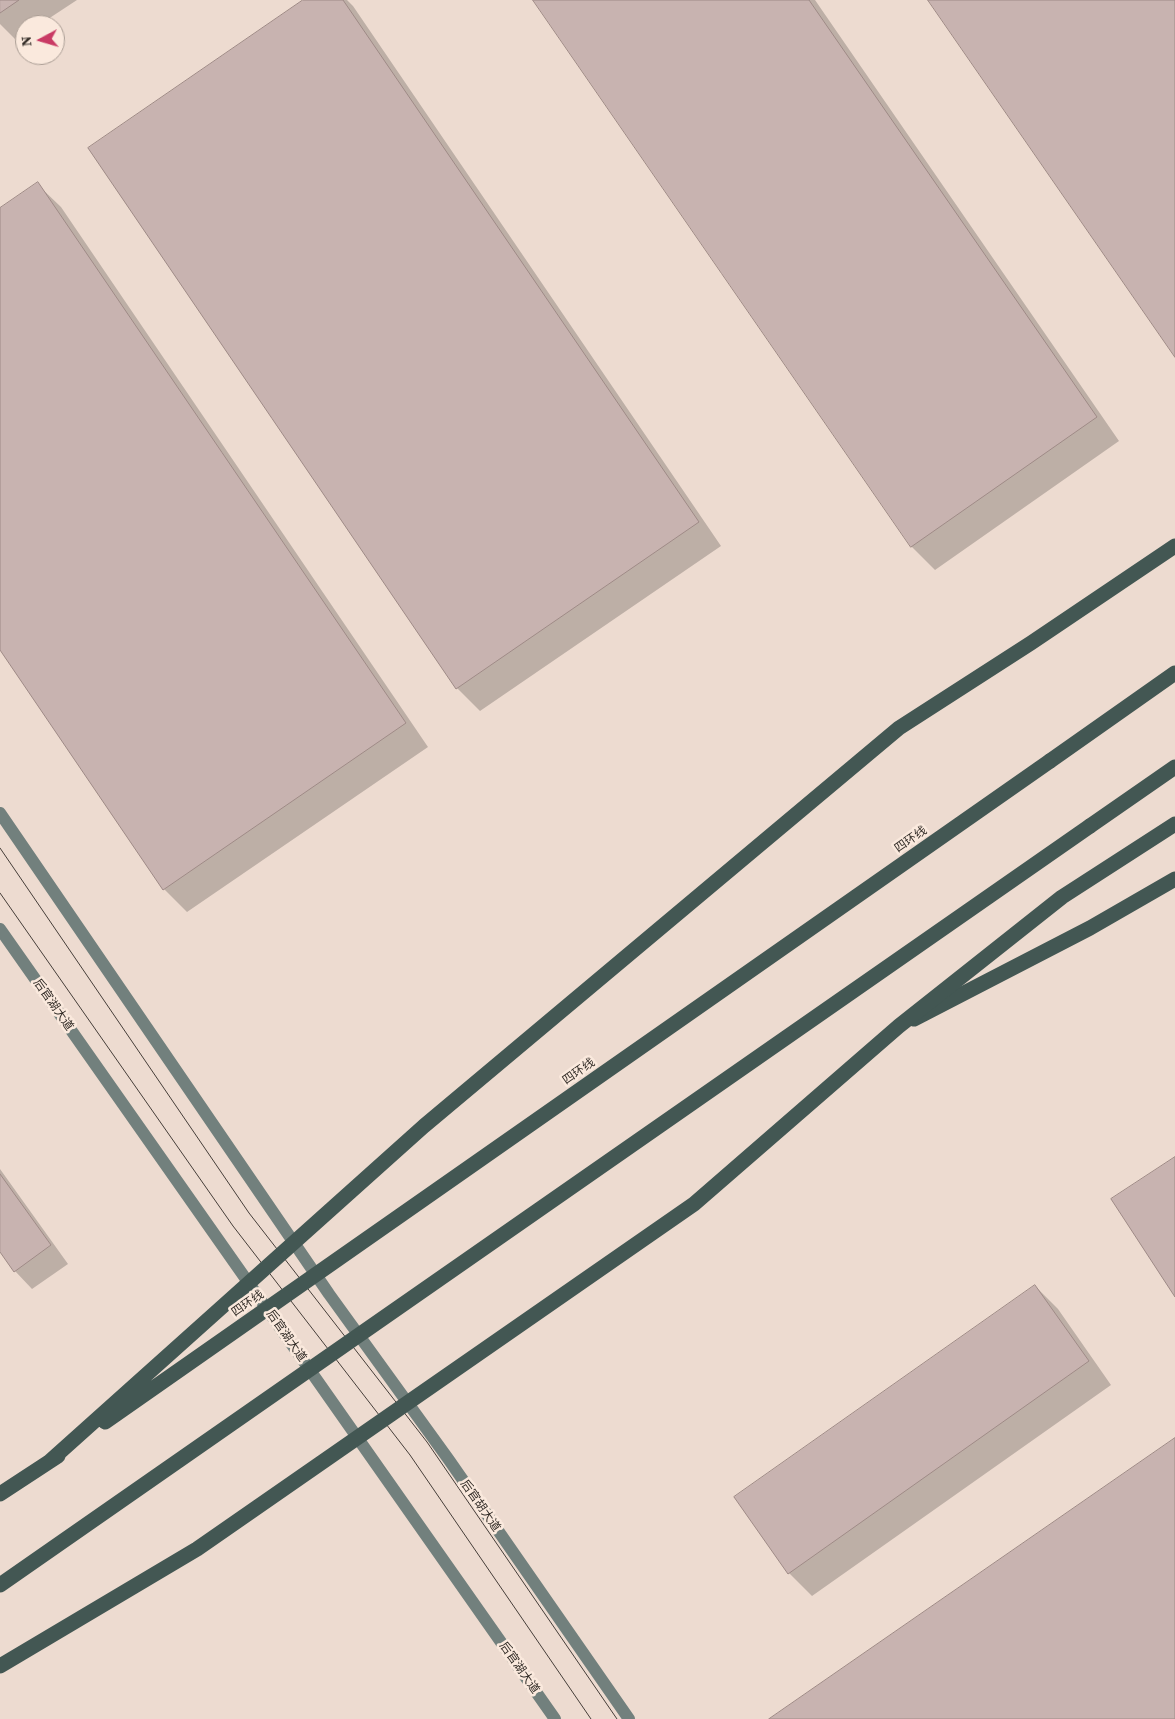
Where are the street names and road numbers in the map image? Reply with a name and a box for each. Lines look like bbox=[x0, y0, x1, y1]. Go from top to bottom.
street label: 四环线 bbox=[892, 824, 930, 856]
street label: 后官湖大道 bbox=[30, 976, 76, 1034]
street label: 四环线 bbox=[560, 1056, 598, 1088]
street label: 四环线 bbox=[229, 1288, 267, 1320]
street label: 后官湖大道 bbox=[263, 1307, 309, 1365]
street label: 后官胡大道 bbox=[457, 1477, 503, 1535]
street label: 后官湖大道 bbox=[496, 1639, 542, 1697]

